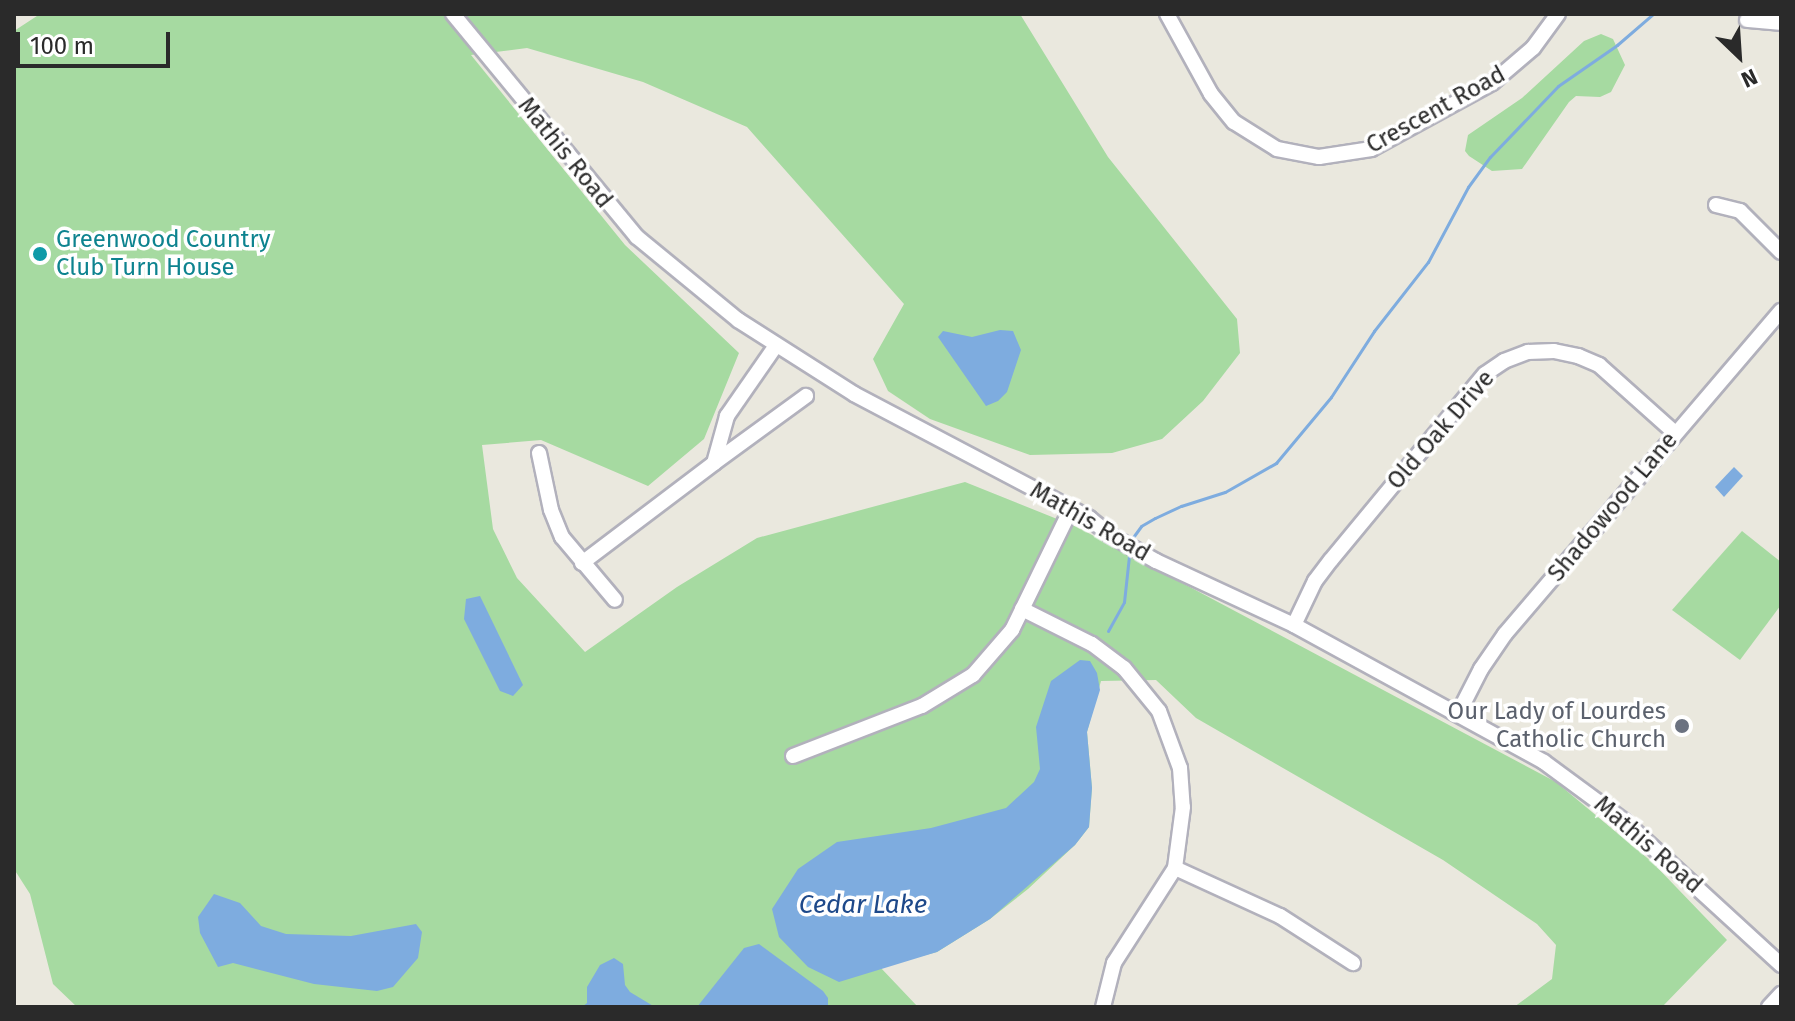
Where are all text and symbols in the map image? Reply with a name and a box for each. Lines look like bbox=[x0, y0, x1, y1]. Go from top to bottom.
scale bar bbox=[20, 16, 174, 66]
north arrow bbox=[1699, 16, 1779, 96]
text: 100 m bbox=[30, 32, 94, 60]
street label: Crescent Road bbox=[1361, 60, 1511, 160]
text: N bbox=[1737, 63, 1762, 94]
street label: Mathis Road bbox=[512, 92, 618, 214]
place label: Greenwood Country Club Turn House bbox=[56, 226, 271, 282]
marker: Greenwood Country Club Turn House bbox=[31, 245, 49, 263]
street label: Old Oak Drive bbox=[1381, 364, 1501, 496]
street label: Shadowood Lane bbox=[1542, 426, 1684, 588]
street label: Mathis Road bbox=[1025, 476, 1155, 568]
place label: Our Lady of Lourdes Catholic Church bbox=[1448, 698, 1666, 754]
marker: Our Lady of Lourdes Catholic Church bbox=[1673, 717, 1691, 735]
street label: Mathis Road bbox=[1588, 790, 1708, 900]
water label: Cedar Lake bbox=[799, 889, 927, 921]

